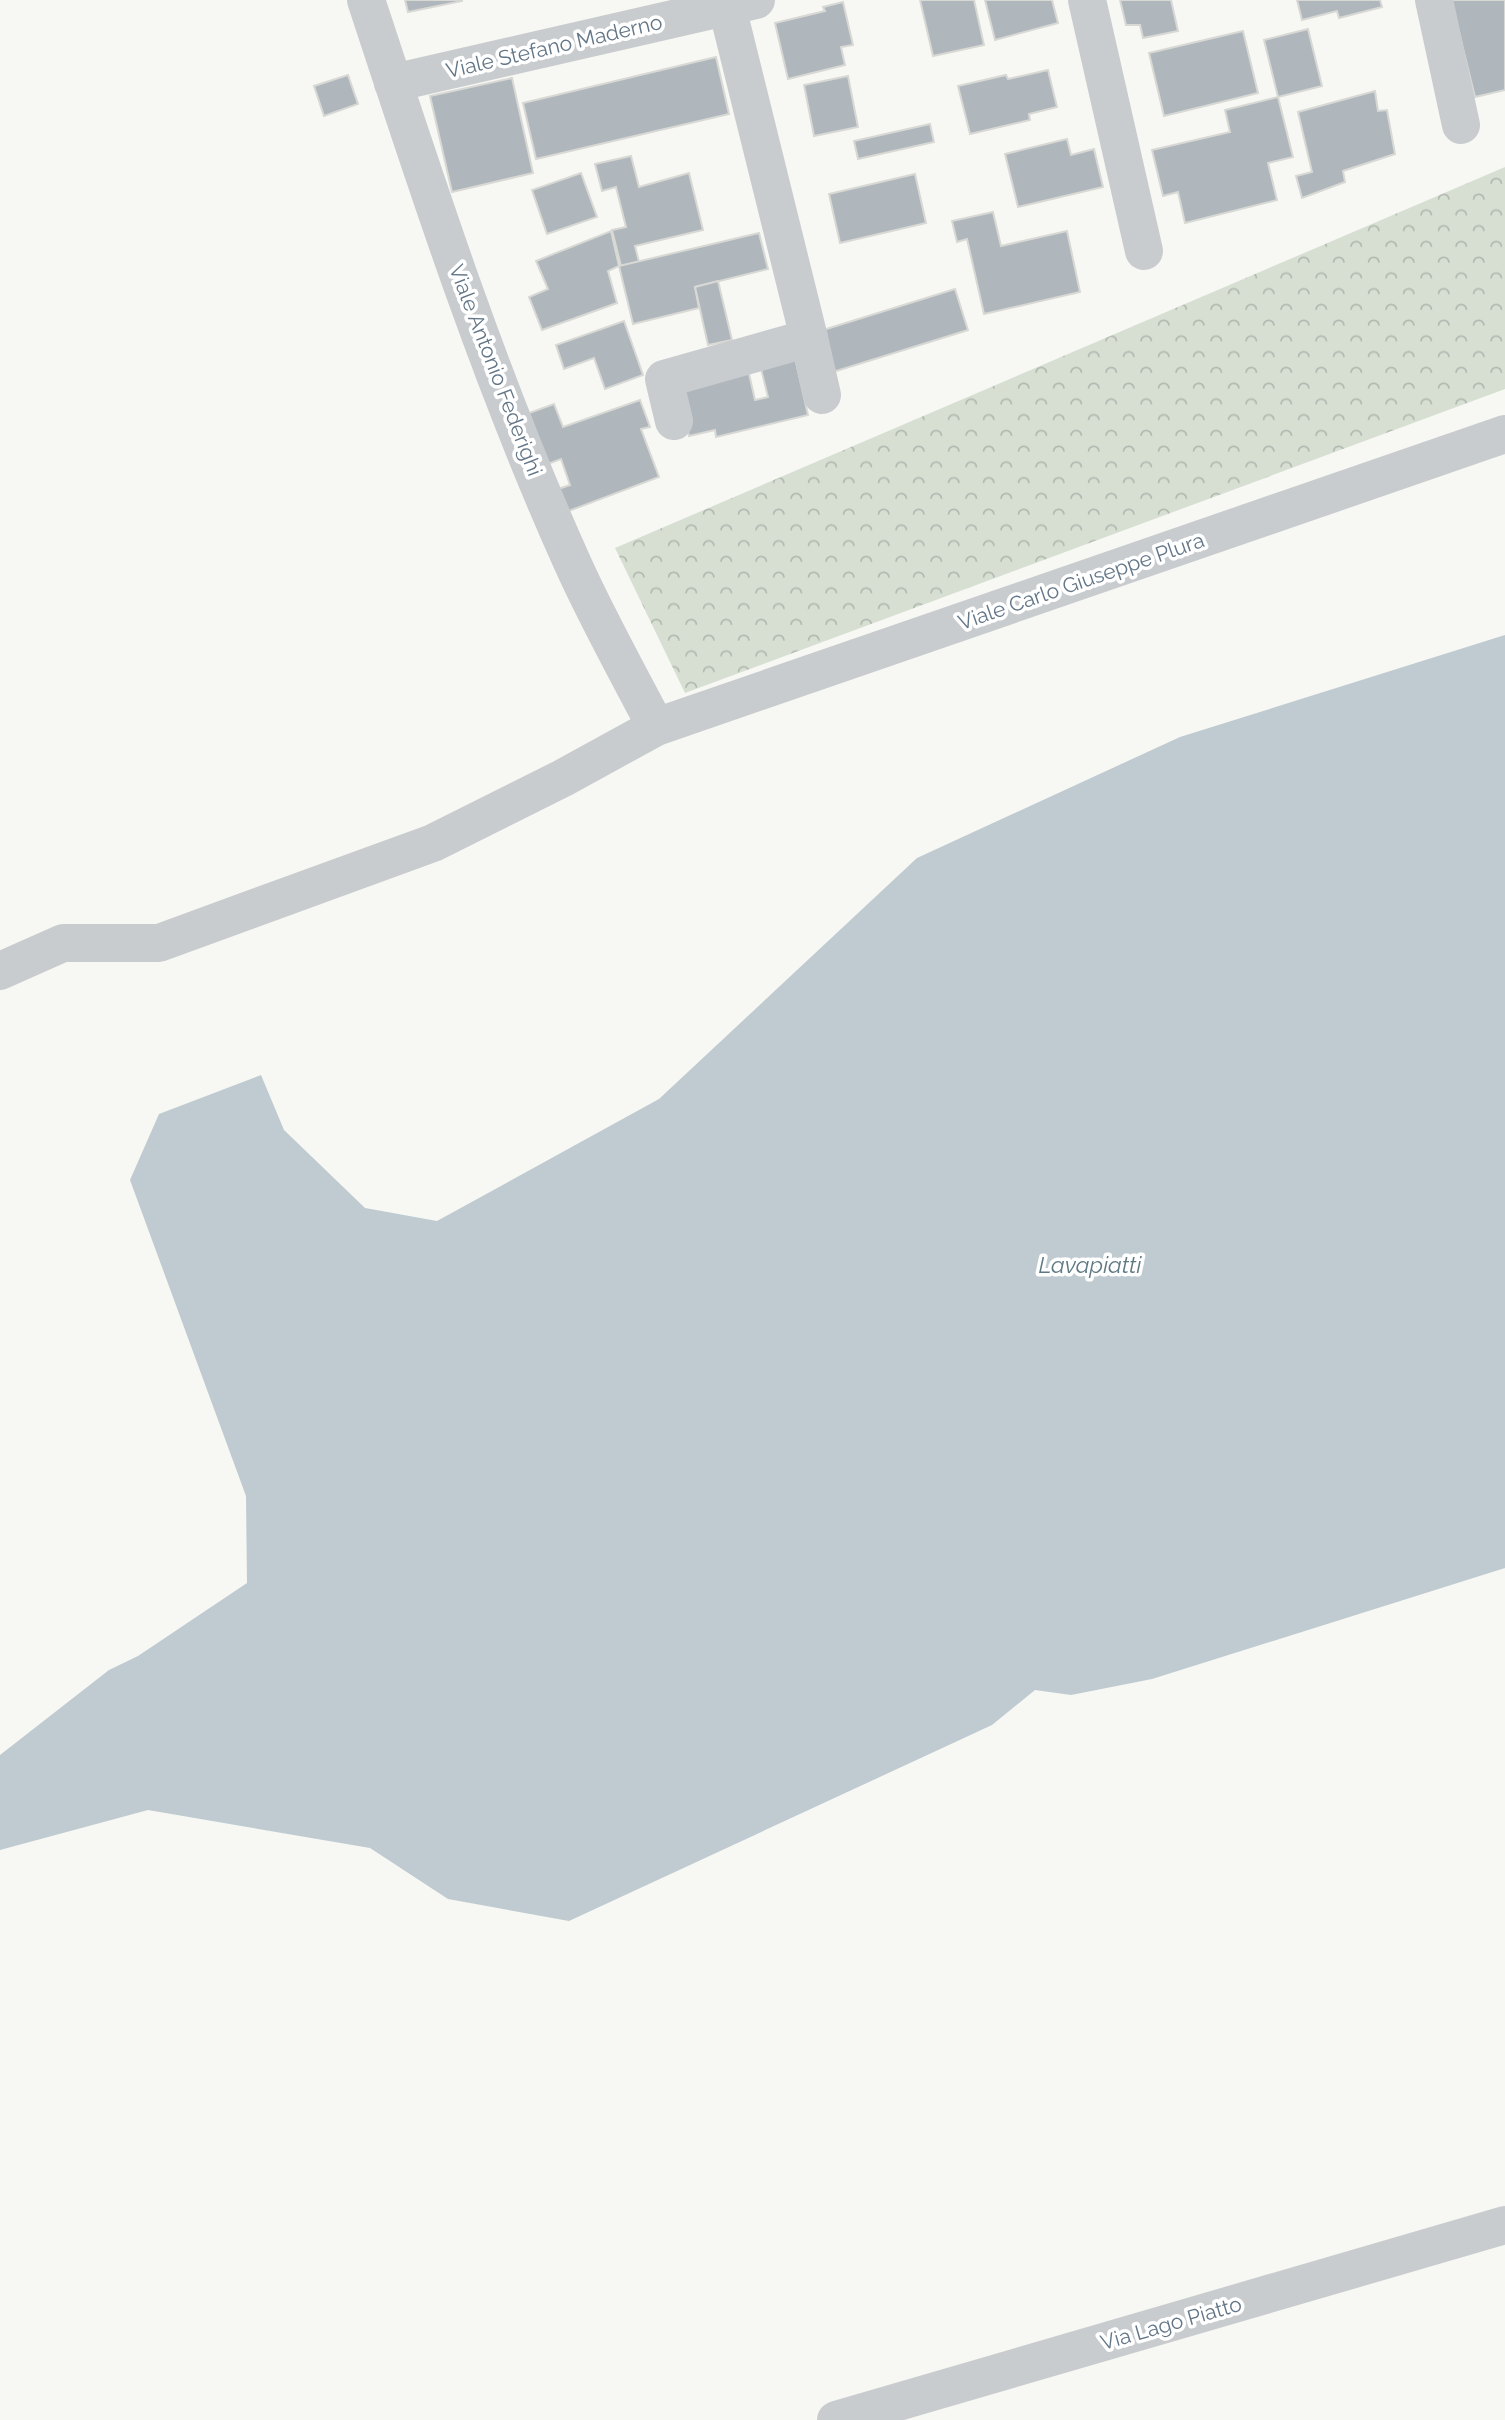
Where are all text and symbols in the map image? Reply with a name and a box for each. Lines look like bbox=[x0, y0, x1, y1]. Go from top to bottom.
street label: Viale Stefano Maderno bbox=[444, 9, 664, 83]
street label: Viale Antonio Federighi bbox=[444, 261, 548, 479]
street label: Viale Carlo Giuseppe Plura bbox=[955, 527, 1207, 635]
water label: Lavapiatti bbox=[1039, 1251, 1142, 1278]
street label: Via Lago Piatto bbox=[1098, 2291, 1244, 2355]

